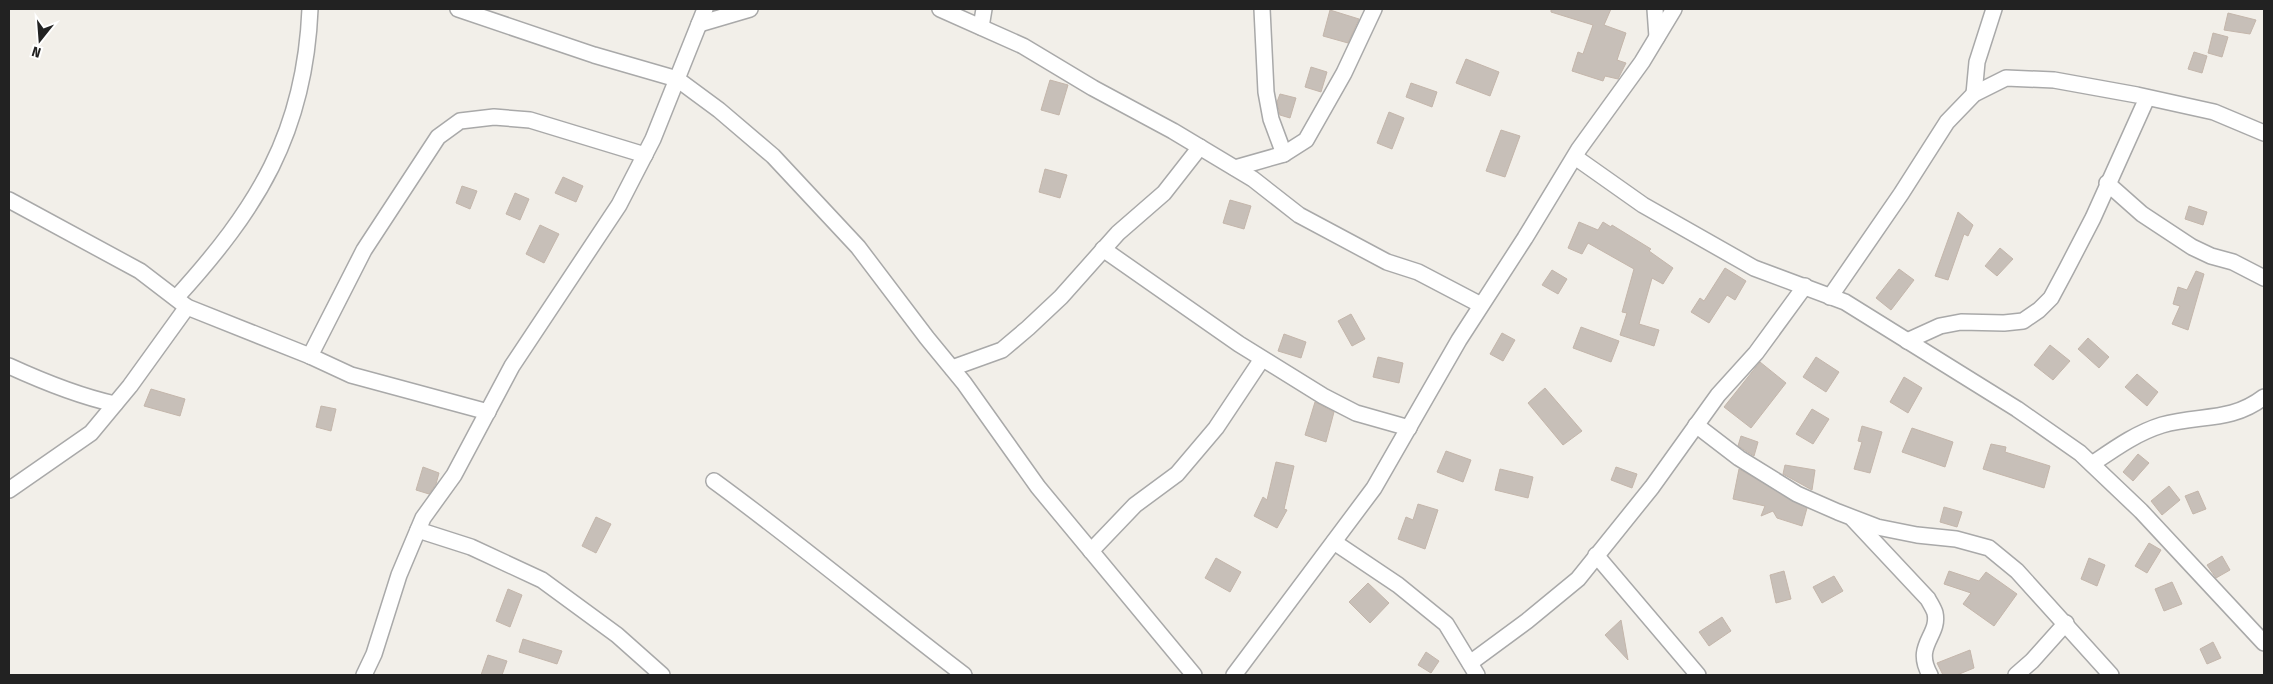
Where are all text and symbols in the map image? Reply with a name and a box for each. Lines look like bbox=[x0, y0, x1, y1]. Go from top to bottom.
north arrow bbox=[15, 15, 65, 65]
text: N bbox=[30, 43, 43, 61]

